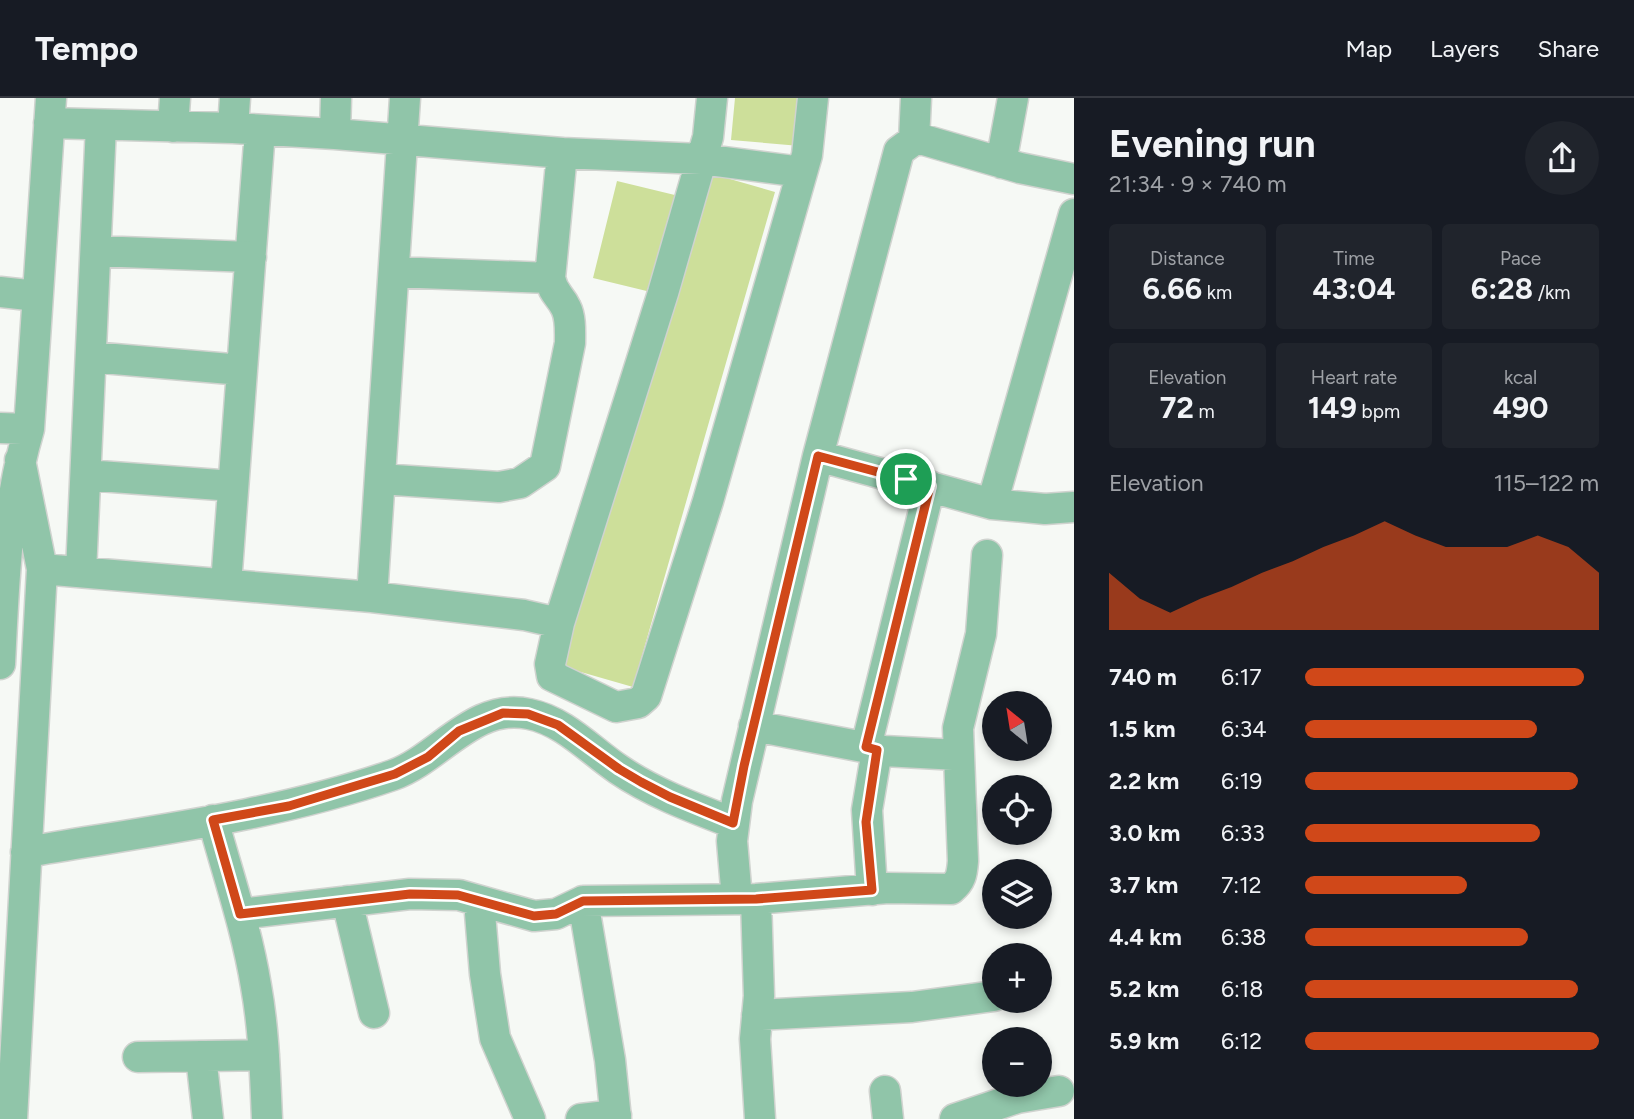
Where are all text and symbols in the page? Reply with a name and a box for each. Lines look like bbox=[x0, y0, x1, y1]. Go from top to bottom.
text: Tempo bbox=[35, 29, 138, 68]
text: Map bbox=[1345, 34, 1392, 63]
text: Layers bbox=[1430, 34, 1499, 63]
text: Share bbox=[1537, 34, 1599, 63]
text: Evening run bbox=[1109, 121, 1316, 167]
button: share bbox=[1525, 121, 1599, 195]
text: 21:34 · 9 × 740 m bbox=[1109, 170, 1287, 198]
text: Distance bbox=[1150, 247, 1225, 270]
text: Time bbox=[1333, 247, 1375, 270]
text: Pace bbox=[1500, 247, 1541, 270]
text: 6.66 bbox=[1142, 270, 1202, 307]
text: 43:04 bbox=[1312, 270, 1396, 307]
text: 6:28 bbox=[1471, 270, 1533, 307]
text: km bbox=[1202, 281, 1232, 304]
text: /km bbox=[1533, 281, 1570, 304]
text: Elevation bbox=[1148, 366, 1226, 389]
text: Heart rate bbox=[1311, 366, 1397, 389]
text: kcal bbox=[1504, 366, 1537, 389]
text: 72 bbox=[1160, 389, 1194, 426]
text: 149 bbox=[1308, 389, 1357, 426]
text: 490 bbox=[1493, 389, 1549, 426]
text: m bbox=[1194, 400, 1215, 423]
text: bpm bbox=[1357, 400, 1400, 423]
pin bbox=[876, 449, 936, 509]
icon: arrive bbox=[887, 460, 925, 498]
text: Elevation bbox=[1109, 469, 1204, 497]
text: 115–122 m bbox=[1494, 469, 1599, 497]
text: 740 m bbox=[1109, 663, 1177, 691]
text: 6:17 bbox=[1221, 663, 1262, 691]
north arrow bbox=[982, 691, 1052, 761]
map controls bbox=[982, 691, 1052, 1097]
text: 1.5 km bbox=[1109, 715, 1176, 743]
text: 6:34 bbox=[1221, 715, 1267, 743]
text: 2.2 km bbox=[1109, 767, 1179, 795]
text: 6:19 bbox=[1221, 767, 1262, 795]
button: locate bbox=[982, 775, 1052, 845]
text: 3.0 km bbox=[1109, 819, 1180, 847]
text: 6:33 bbox=[1221, 819, 1265, 847]
button: layers bbox=[982, 859, 1052, 929]
text: 3.7 km bbox=[1109, 871, 1178, 899]
text: 7:12 bbox=[1221, 871, 1262, 899]
text: 4.4 km bbox=[1109, 923, 1182, 951]
text: 6:38 bbox=[1221, 923, 1266, 951]
button: + bbox=[982, 943, 1052, 1013]
text: 5.2 km bbox=[1109, 975, 1179, 1003]
text: 6:18 bbox=[1221, 975, 1263, 1003]
button: − bbox=[982, 1027, 1052, 1097]
text: 5.9 km bbox=[1109, 1027, 1179, 1055]
text: 6:12 bbox=[1221, 1027, 1262, 1055]

